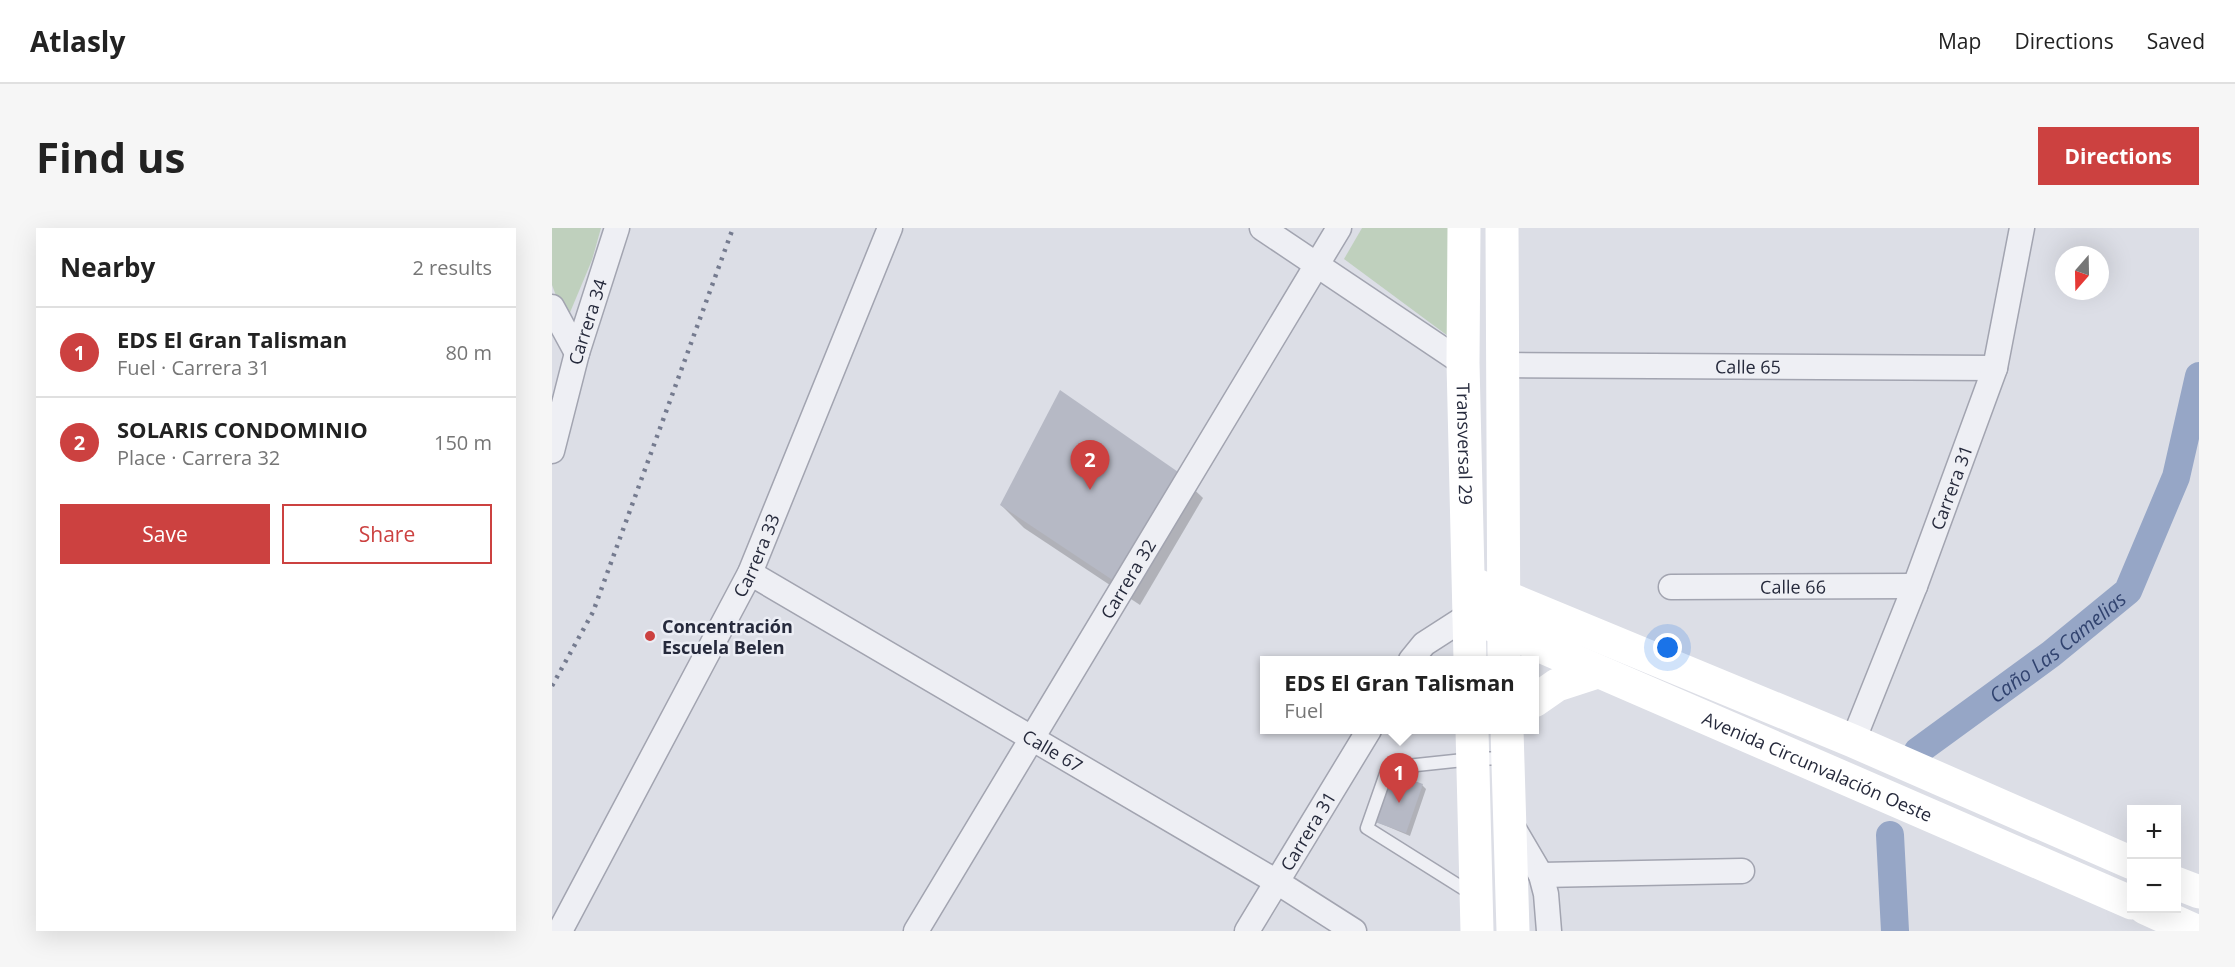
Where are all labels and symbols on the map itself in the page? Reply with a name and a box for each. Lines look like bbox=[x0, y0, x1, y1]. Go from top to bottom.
north arrow bbox=[2055, 246, 2109, 300]
street label: Carrera 34 bbox=[563, 276, 612, 367]
street label: Calle 65 bbox=[1715, 354, 1781, 379]
street label: Transversal 29 bbox=[1451, 383, 1478, 505]
pin: 2 bbox=[1070, 440, 1110, 490]
street label: Carrera 31 bbox=[1925, 442, 1978, 533]
street label: Carrera 33 bbox=[727, 510, 785, 601]
street label: Carrera 32 bbox=[1095, 535, 1161, 623]
street label: Calle 66 bbox=[1760, 574, 1826, 599]
water label: Caño Las Camelias bbox=[1983, 585, 2131, 708]
place label: Concentración Escuela Belen bbox=[662, 614, 793, 659]
marker: Concentración Escuela Belen bbox=[643, 629, 657, 643]
your location bbox=[1653, 633, 1682, 662]
street label: Avenida Circunvalación Oeste bbox=[1699, 706, 1936, 827]
street label: Calle 67 bbox=[1018, 724, 1087, 778]
pin: 1 bbox=[1380, 754, 1418, 803]
street label: Carrera 31 bbox=[1274, 787, 1341, 875]

